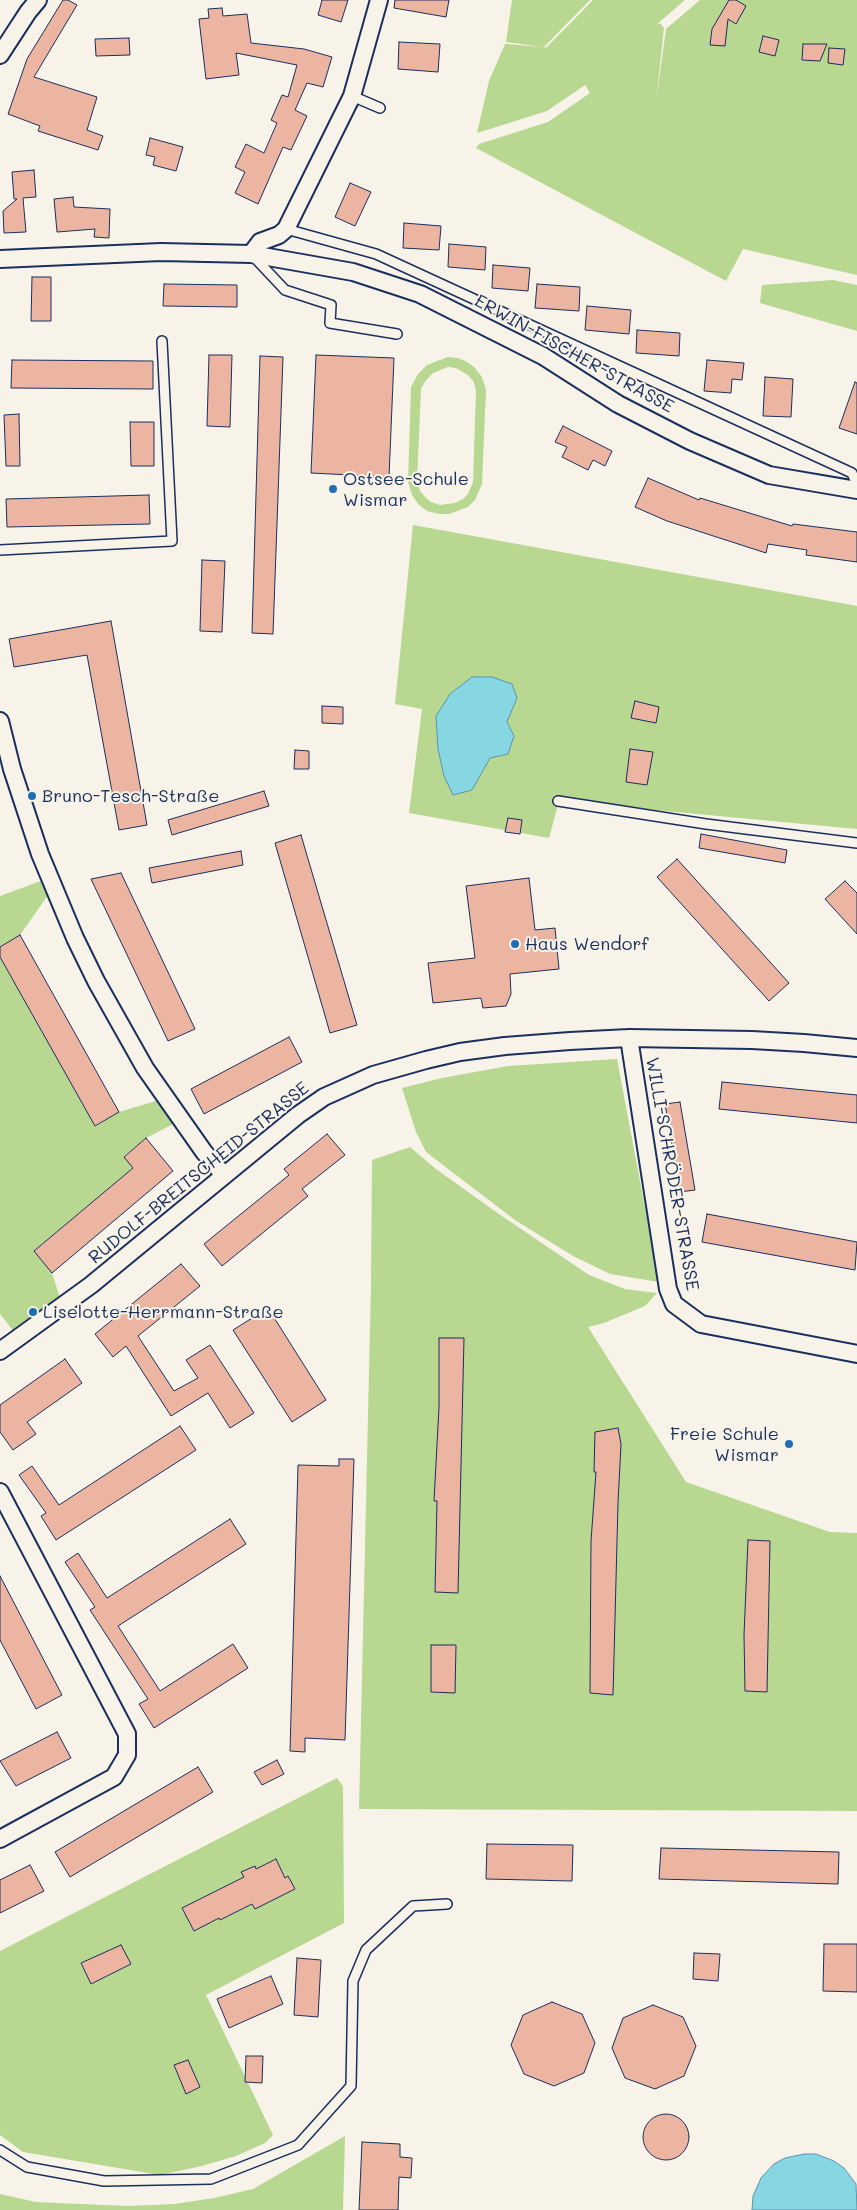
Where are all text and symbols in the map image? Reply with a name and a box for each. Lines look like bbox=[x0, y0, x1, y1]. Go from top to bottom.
street label: ERWIN-FISCHER-STRASSE bbox=[471, 290, 677, 418]
place label: Ostsee-Schule Wismar bbox=[343, 468, 469, 510]
marker: Ostsee-Schule Wismar bbox=[327, 483, 339, 495]
place label: Bruno-Tesch-Straße bbox=[42, 785, 219, 807]
marker: Bruno-Tesch-Straße bbox=[26, 790, 38, 802]
place label: Haus Wendorf bbox=[525, 933, 648, 955]
marker: Haus Wendorf bbox=[509, 938, 521, 950]
street label: WILLI-SCHRÖDER-STRASSE bbox=[641, 1056, 703, 1292]
street label: RUDOLF-BREITSCHEID-STRASSE bbox=[85, 1077, 313, 1269]
place label: Liselotte-Herrmann-Straße bbox=[43, 1301, 284, 1323]
marker: Liselotte-Herrmann-Straße bbox=[27, 1306, 39, 1318]
place label: Freie Schule Wismar bbox=[670, 1423, 779, 1466]
marker: Freie Schule Wismar bbox=[783, 1438, 795, 1450]

